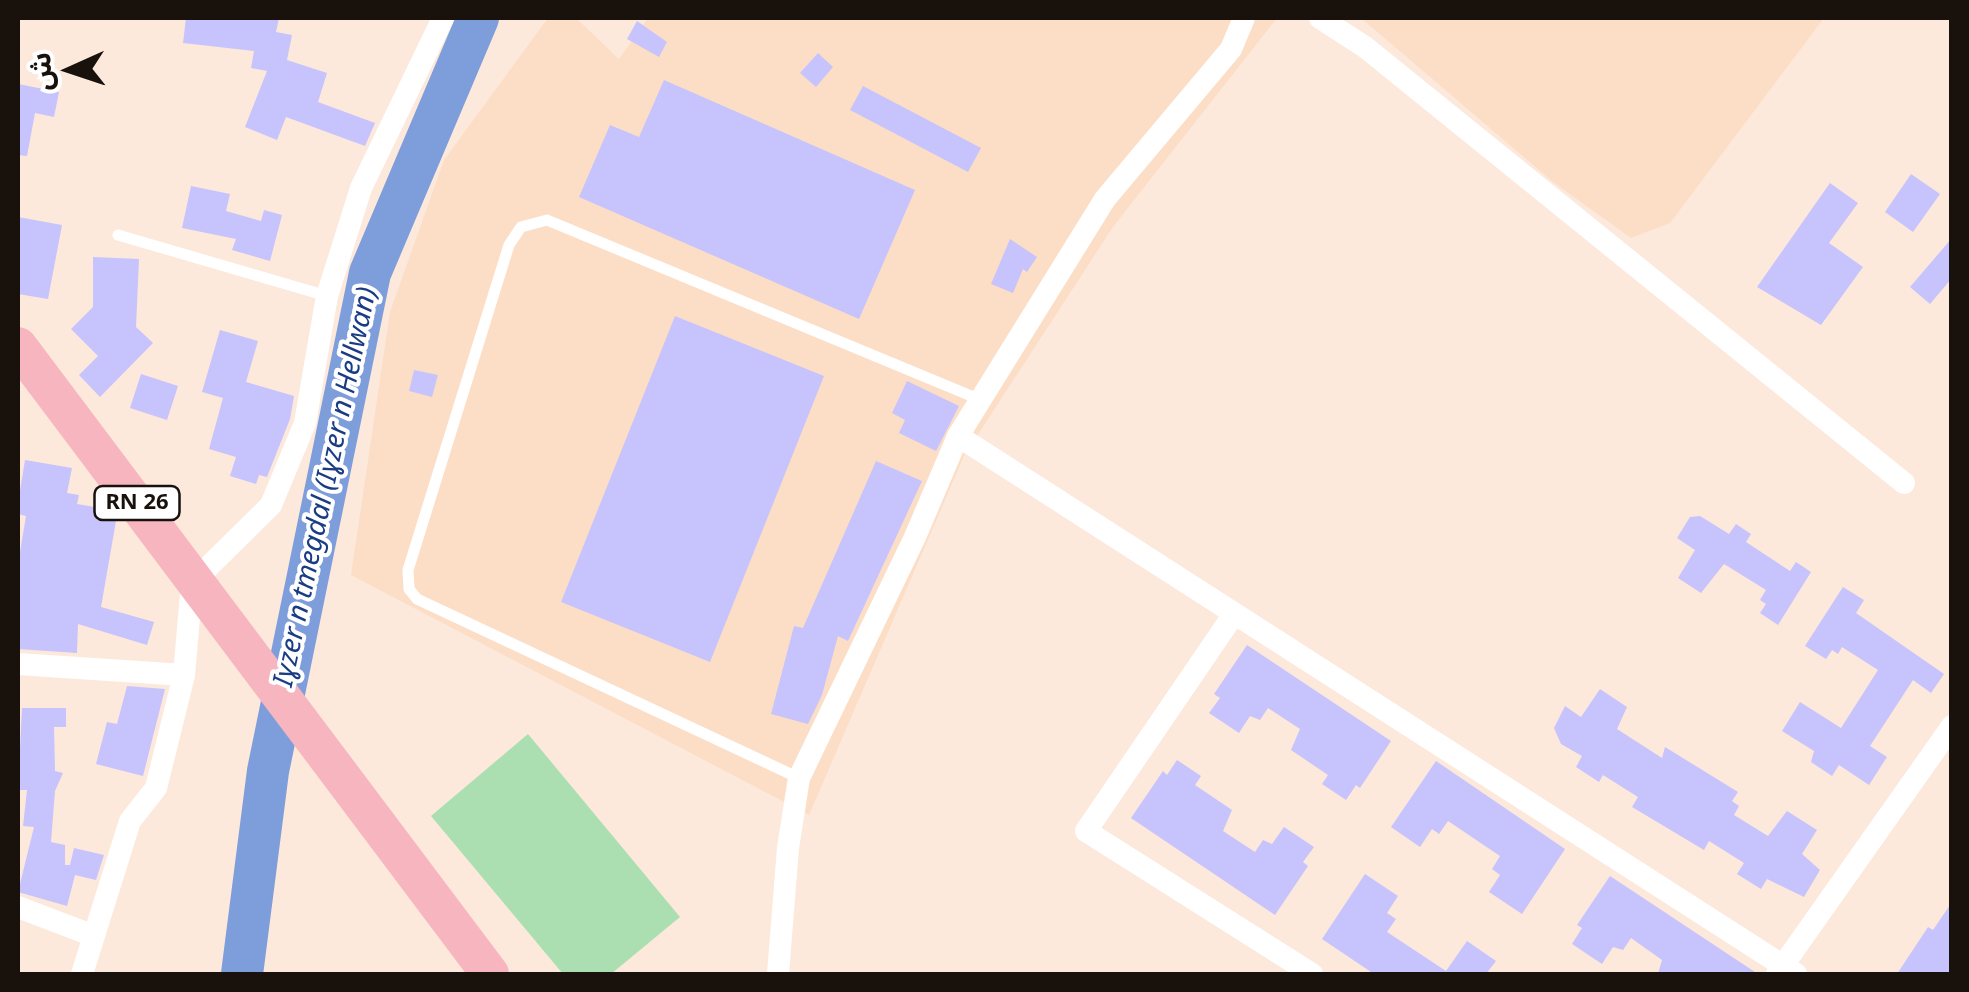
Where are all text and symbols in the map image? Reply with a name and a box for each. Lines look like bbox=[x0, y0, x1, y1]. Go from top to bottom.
north arrow bbox=[20, 20, 120, 120]
text: ش bbox=[20, 51, 60, 92]
water label: Iɣzer n tmegdal (Iɣzer n Hellwan) bbox=[267, 284, 385, 690]
road number: RN 26 bbox=[94, 486, 180, 520]

